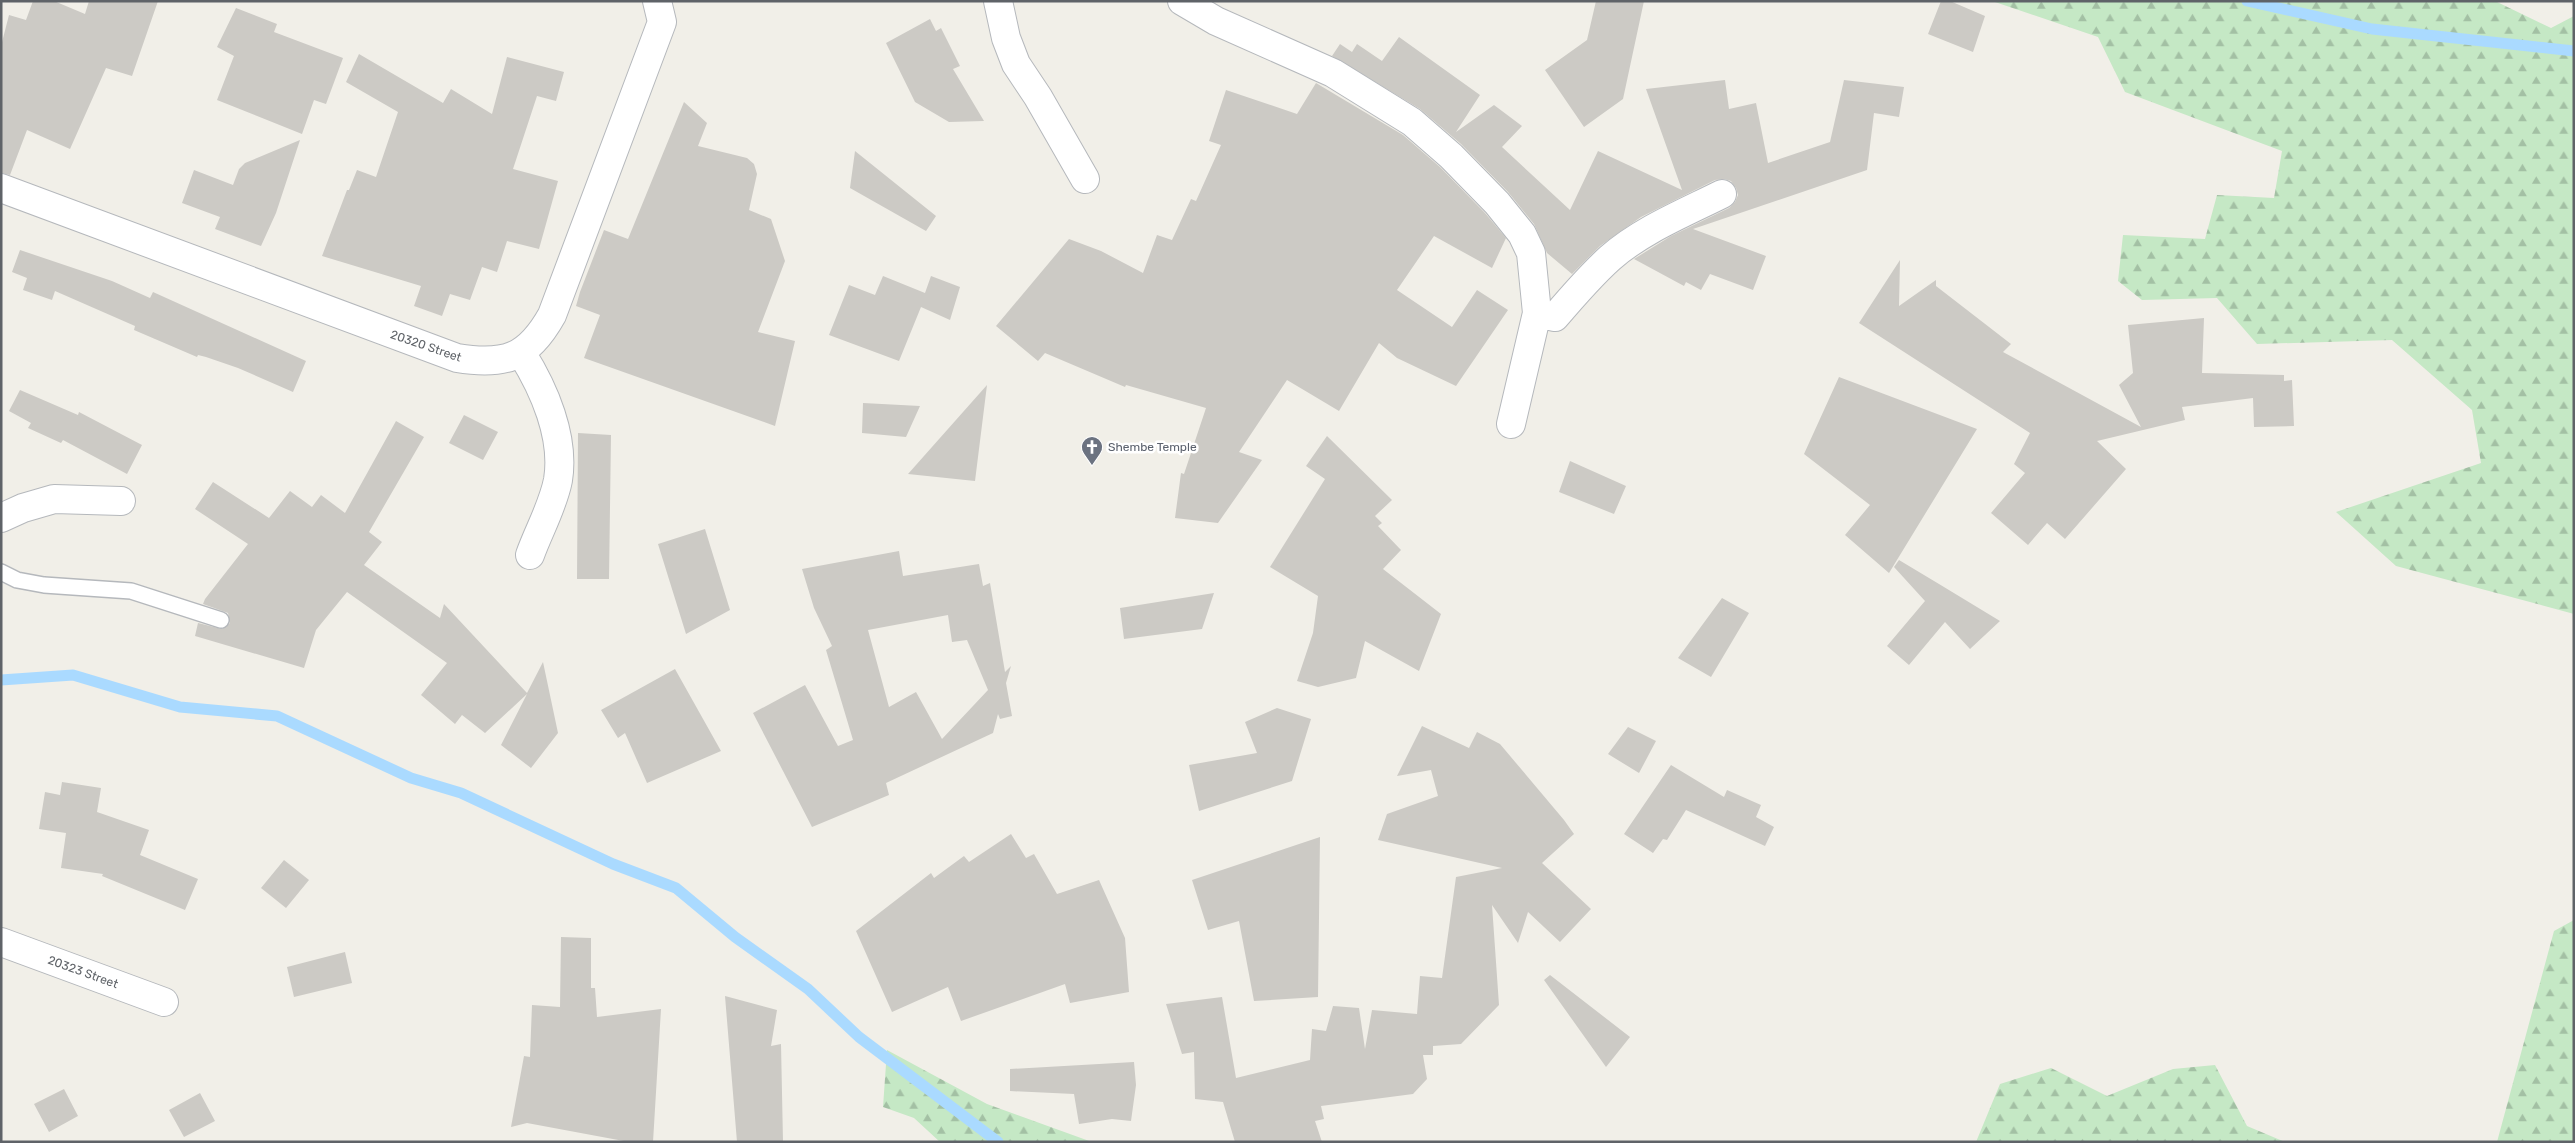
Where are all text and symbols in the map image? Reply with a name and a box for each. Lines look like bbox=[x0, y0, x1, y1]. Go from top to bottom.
street label: 20320 Street bbox=[389, 327, 464, 365]
church icon: Shembe Temple bbox=[1080, 435, 1104, 466]
place label: Shembe Temple bbox=[1108, 440, 1197, 454]
street label: 20323 Street bbox=[46, 953, 120, 991]

